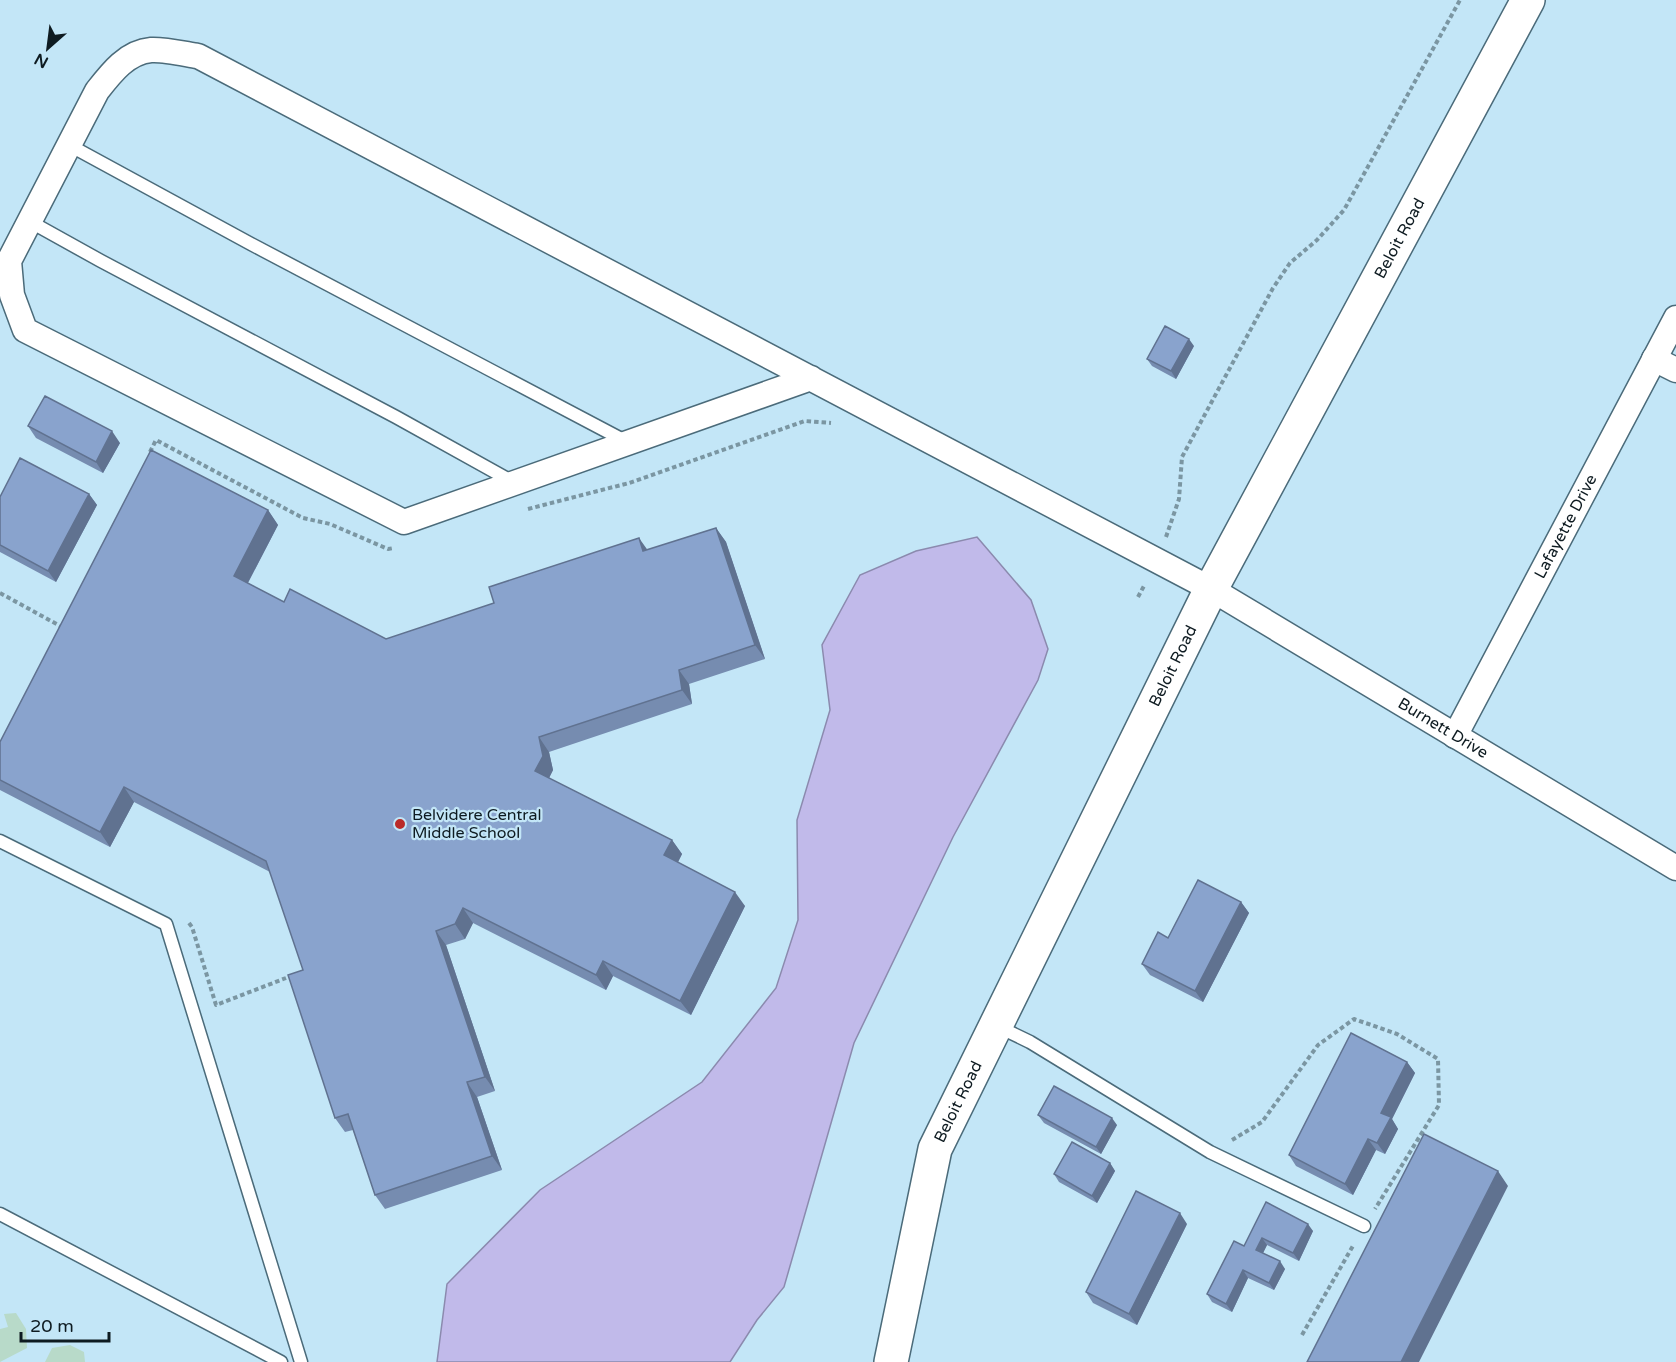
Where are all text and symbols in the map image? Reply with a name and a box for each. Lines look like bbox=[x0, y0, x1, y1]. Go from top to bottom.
north arrow bbox=[18, 18, 78, 78]
text: N bbox=[31, 49, 52, 72]
street label: Beloit Road bbox=[1370, 195, 1429, 282]
street label: Lafayette Drive bbox=[1530, 471, 1602, 582]
street label: Beloit Road bbox=[1145, 622, 1202, 710]
street label: Burnett Drive bbox=[1394, 693, 1492, 763]
place label: Belvidere Central Middle School bbox=[412, 805, 541, 843]
marker: Belvidere Central Middle School bbox=[393, 817, 407, 831]
street label: Beloit Road bbox=[930, 1058, 987, 1146]
scale bar bbox=[21, 1305, 110, 1343]
text: 20 m bbox=[30, 1315, 74, 1337]

